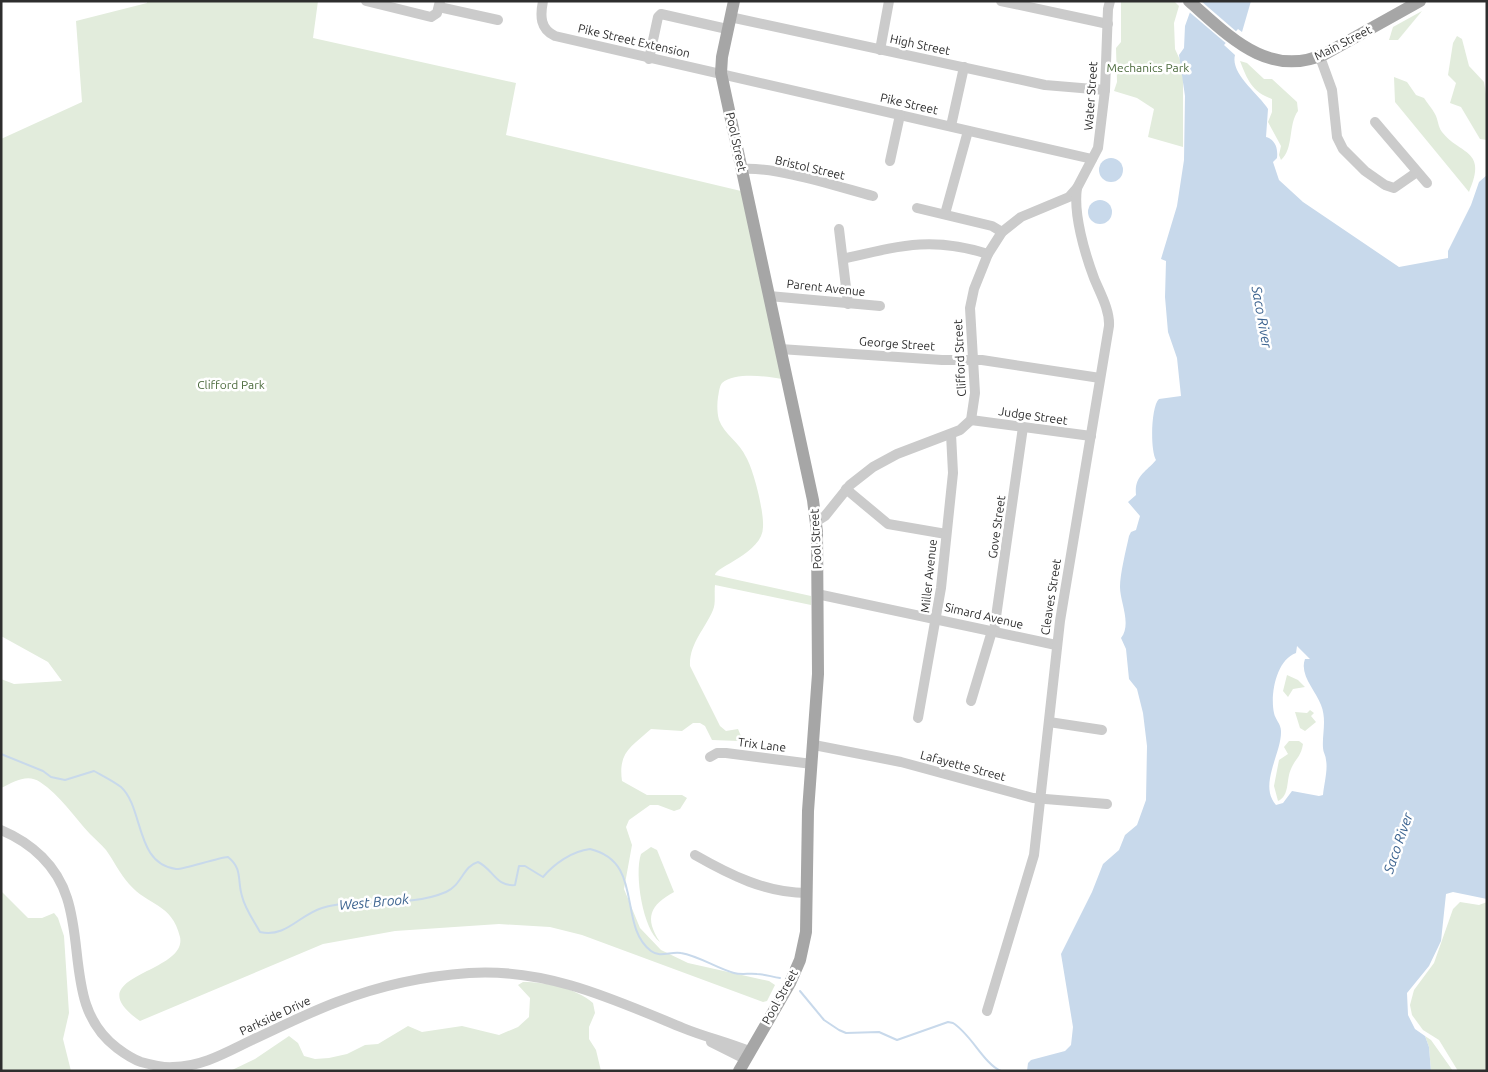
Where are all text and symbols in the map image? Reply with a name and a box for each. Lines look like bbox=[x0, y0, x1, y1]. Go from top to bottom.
street label: Pike Street Extension bbox=[577, 21, 691, 60]
street label: Main Street bbox=[1312, 22, 1374, 63]
street label: High Street bbox=[889, 32, 952, 57]
street label: Water Street bbox=[1082, 61, 1099, 131]
park label: Mechanics Park bbox=[1107, 61, 1189, 74]
street label: Pike Street bbox=[879, 91, 940, 117]
street label: Pool Street bbox=[724, 111, 749, 173]
street label: Bristol Street bbox=[774, 153, 847, 182]
street label: Parent Avenue bbox=[786, 277, 866, 298]
water label: Saco River bbox=[1248, 284, 1275, 350]
street label: Clifford Street bbox=[951, 319, 968, 397]
street label: George Street bbox=[859, 334, 936, 353]
park label: Clifford Park bbox=[197, 378, 265, 391]
street label: Judge Street bbox=[998, 404, 1069, 427]
street label: Gove Street bbox=[986, 494, 1007, 559]
street label: Pool Street bbox=[807, 508, 824, 570]
street label: Miller Avenue bbox=[918, 538, 939, 613]
street label: Cleaves Street bbox=[1038, 558, 1063, 636]
street label: Simard Avenue bbox=[943, 600, 1025, 631]
street label: Trix Lane bbox=[737, 735, 787, 754]
street label: Lafayette Street bbox=[919, 748, 1007, 783]
water label: Saco River bbox=[1380, 810, 1416, 876]
water label: West Brook bbox=[338, 891, 410, 913]
street label: Pool Street bbox=[759, 967, 800, 1026]
street label: Parkside Drive bbox=[237, 993, 312, 1038]

